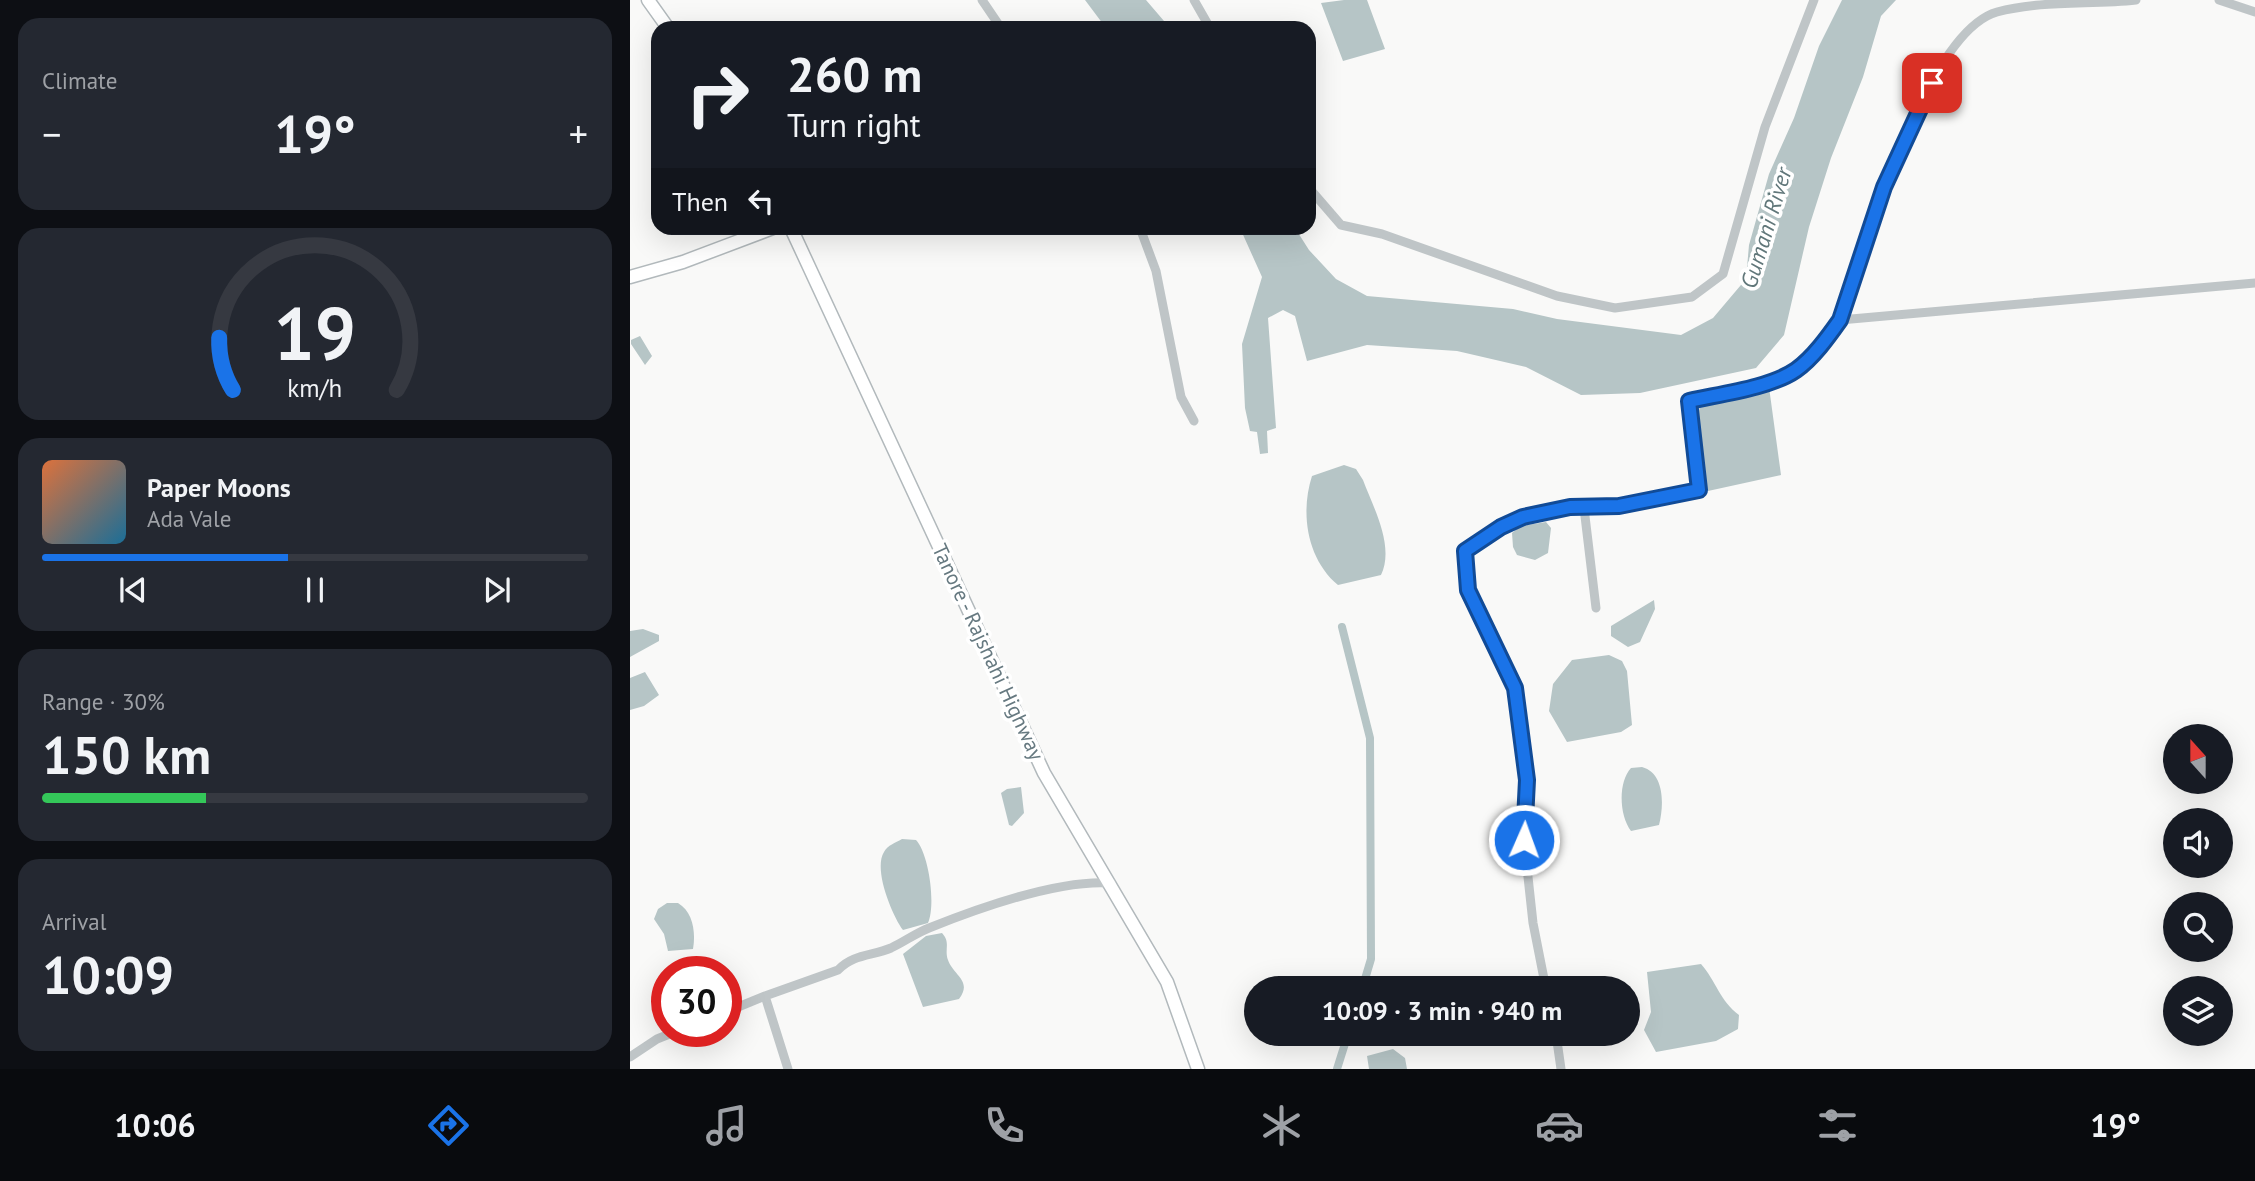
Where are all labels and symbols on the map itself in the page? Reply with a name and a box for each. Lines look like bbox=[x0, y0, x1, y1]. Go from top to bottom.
pin bbox=[1902, 53, 1962, 113]
water label: Gumani River bbox=[1733, 163, 1798, 292]
street label: Tanore - Rajshahi Highway bbox=[926, 539, 1051, 765]
north arrow bbox=[2163, 724, 2233, 794]
position arrow bbox=[1487, 803, 1561, 877]
speed limit sign: 30 bbox=[651, 956, 742, 1047]

